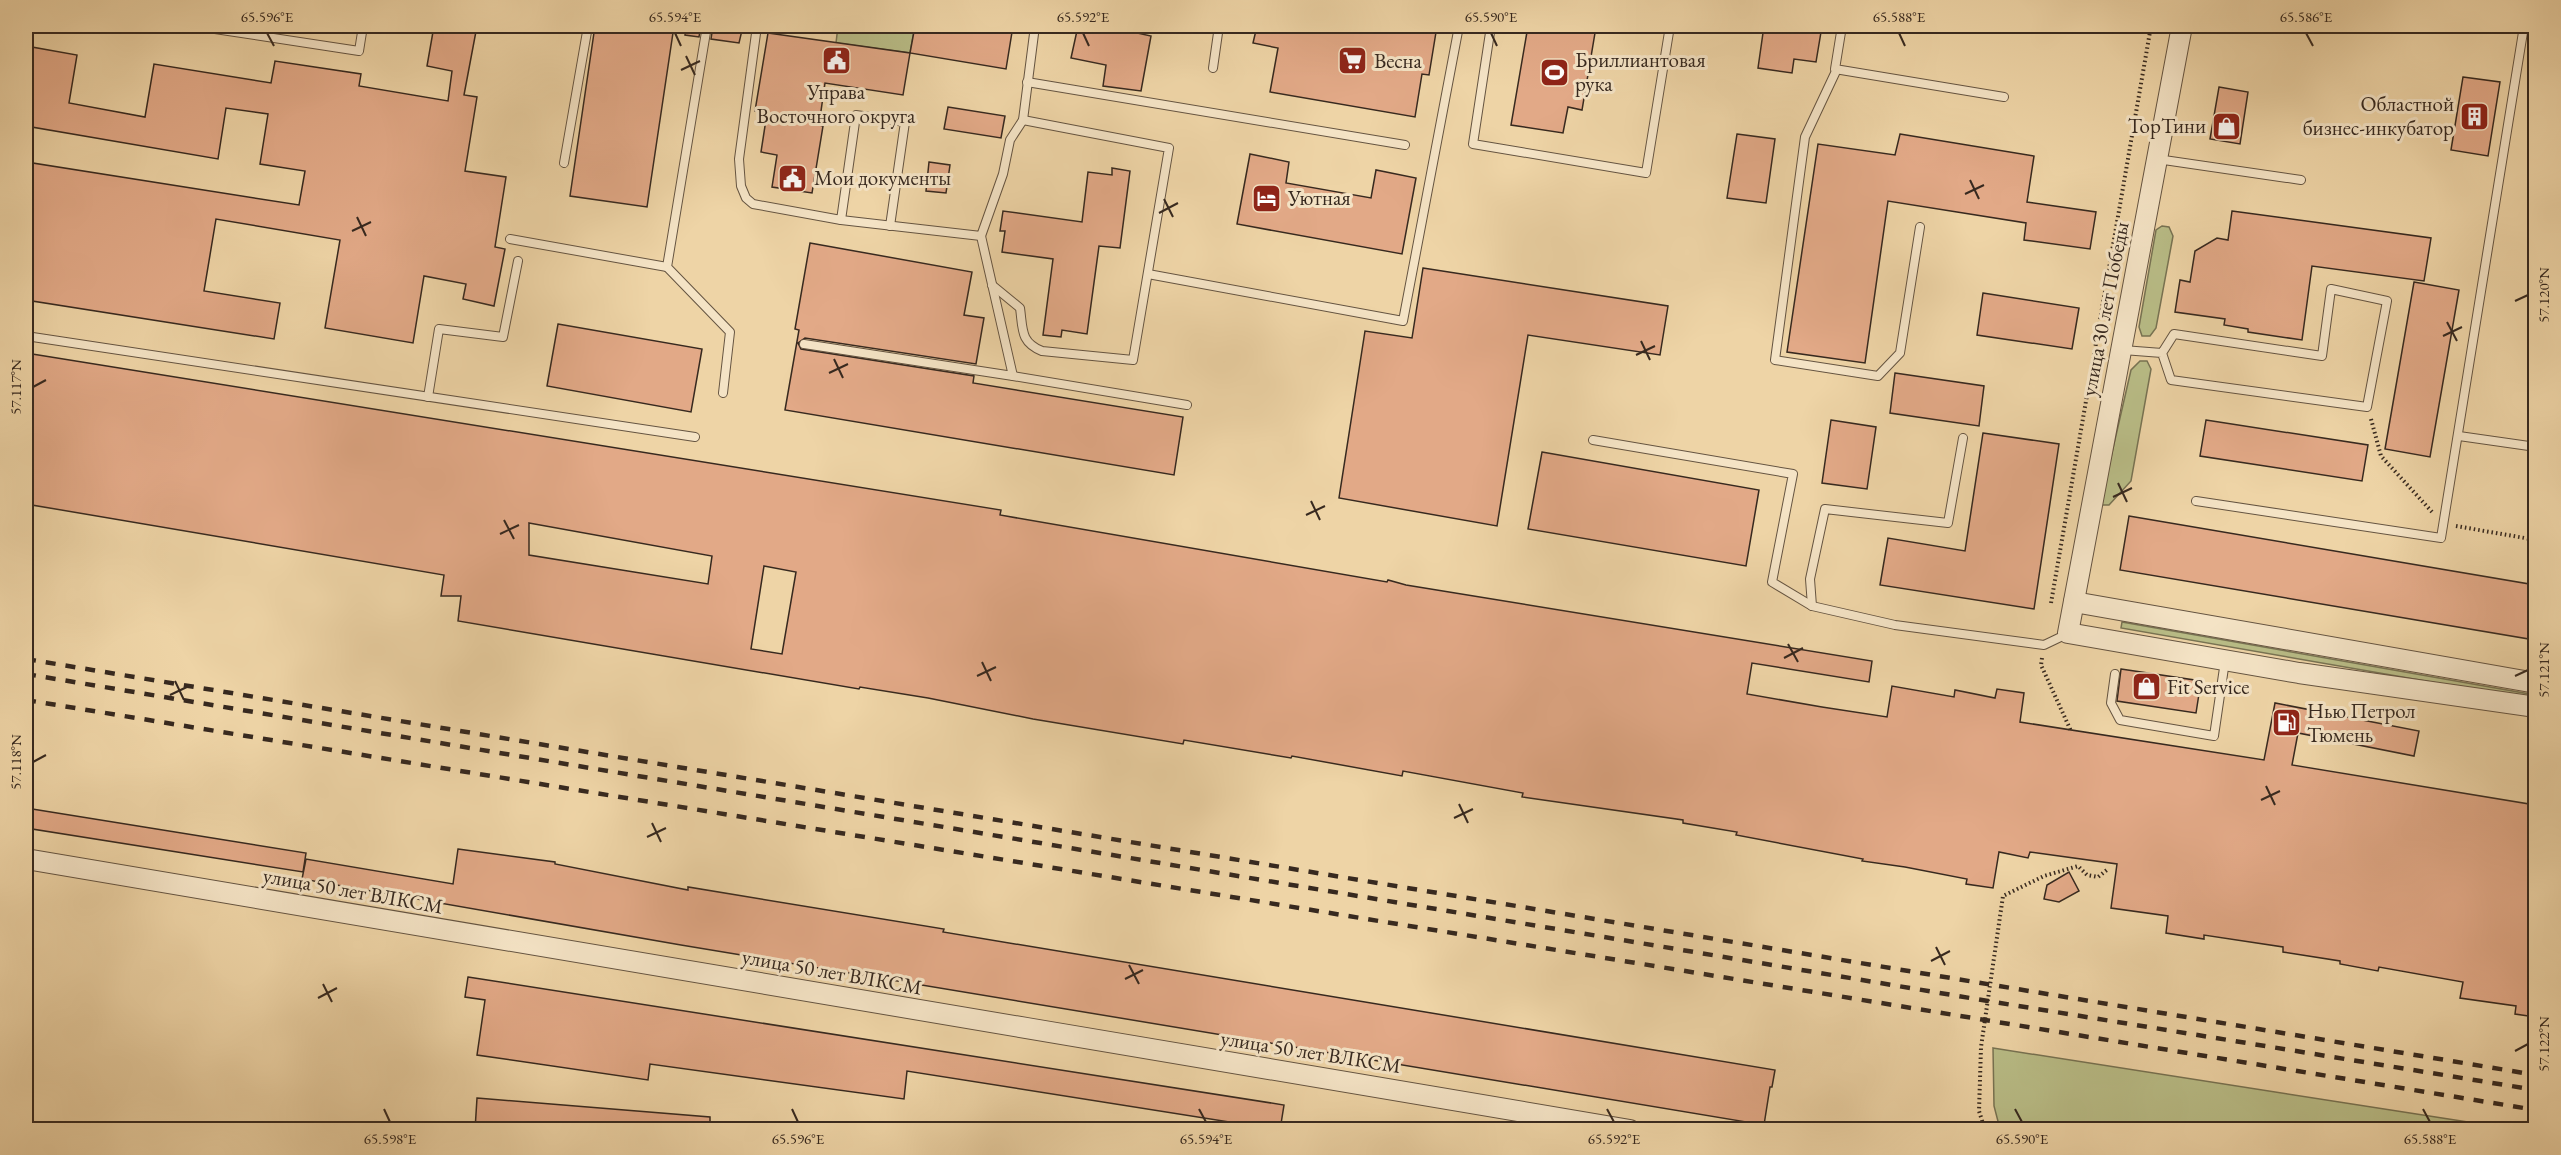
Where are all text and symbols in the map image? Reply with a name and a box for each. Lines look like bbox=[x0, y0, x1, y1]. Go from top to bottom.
text: 65.596°E bbox=[241, 7, 294, 26]
text: 65.594°E bbox=[649, 7, 702, 26]
text: 65.592°E bbox=[1057, 7, 1110, 26]
text: 65.590°E bbox=[1465, 7, 1518, 26]
text: 65.588°E bbox=[1873, 7, 1926, 26]
text: 65.586°E bbox=[2280, 7, 2333, 26]
public building icon: Управа Восточного округа bbox=[820, 45, 852, 77]
supermarket icon: Весна bbox=[1337, 45, 1369, 77]
place label: Бриллиантовая рука bbox=[1575, 46, 1706, 97]
place label: Весна bbox=[1374, 47, 1422, 74]
sports icon: Бриллиантовая рука bbox=[1538, 56, 1570, 88]
place label: Управа Восточного округа bbox=[757, 78, 916, 129]
place label: Областной бизнес-инкубатор bbox=[2303, 90, 2454, 141]
building icon: Областной бизнес-инкубатор bbox=[2459, 100, 2491, 132]
shop icon: ТорТини bbox=[2211, 110, 2243, 142]
place label: ТорТини bbox=[2128, 112, 2206, 139]
public building icon: Мои документы bbox=[777, 162, 809, 194]
place label: Мои документы bbox=[814, 164, 951, 191]
hotel icon: Уютная bbox=[1251, 182, 1283, 214]
place label: Уютная bbox=[1287, 184, 1351, 211]
street label: улица 30 лет Победы bbox=[2074, 219, 2135, 398]
text: 57.120°N bbox=[2534, 267, 2553, 323]
text: 57.117°N bbox=[6, 359, 25, 415]
text: 57.121°N bbox=[2534, 642, 2553, 698]
shop icon: Fit Service bbox=[2130, 671, 2162, 703]
place label: Fit Service bbox=[2167, 673, 2249, 700]
place label: Нью Петрол Тюмень bbox=[2307, 697, 2415, 748]
fuel station icon: Нью Петрол Тюмень bbox=[2270, 707, 2302, 739]
text: 57.118°N bbox=[6, 734, 25, 790]
street label: улица 50 лет ВЛКСМ bbox=[261, 861, 445, 920]
street label: улица 50 лет ВЛКСМ bbox=[740, 942, 924, 1001]
text: 57.122°N bbox=[2534, 1016, 2553, 1072]
street label: улица 50 лет ВЛКСМ bbox=[1219, 1024, 1403, 1079]
text: 65.598°E bbox=[364, 1129, 417, 1148]
text: 65.596°E bbox=[772, 1129, 825, 1148]
text: 65.594°E bbox=[1180, 1129, 1233, 1148]
text: 65.592°E bbox=[1588, 1129, 1641, 1148]
text: 65.590°E bbox=[1996, 1129, 2049, 1148]
text: 65.588°E bbox=[2404, 1129, 2457, 1148]

